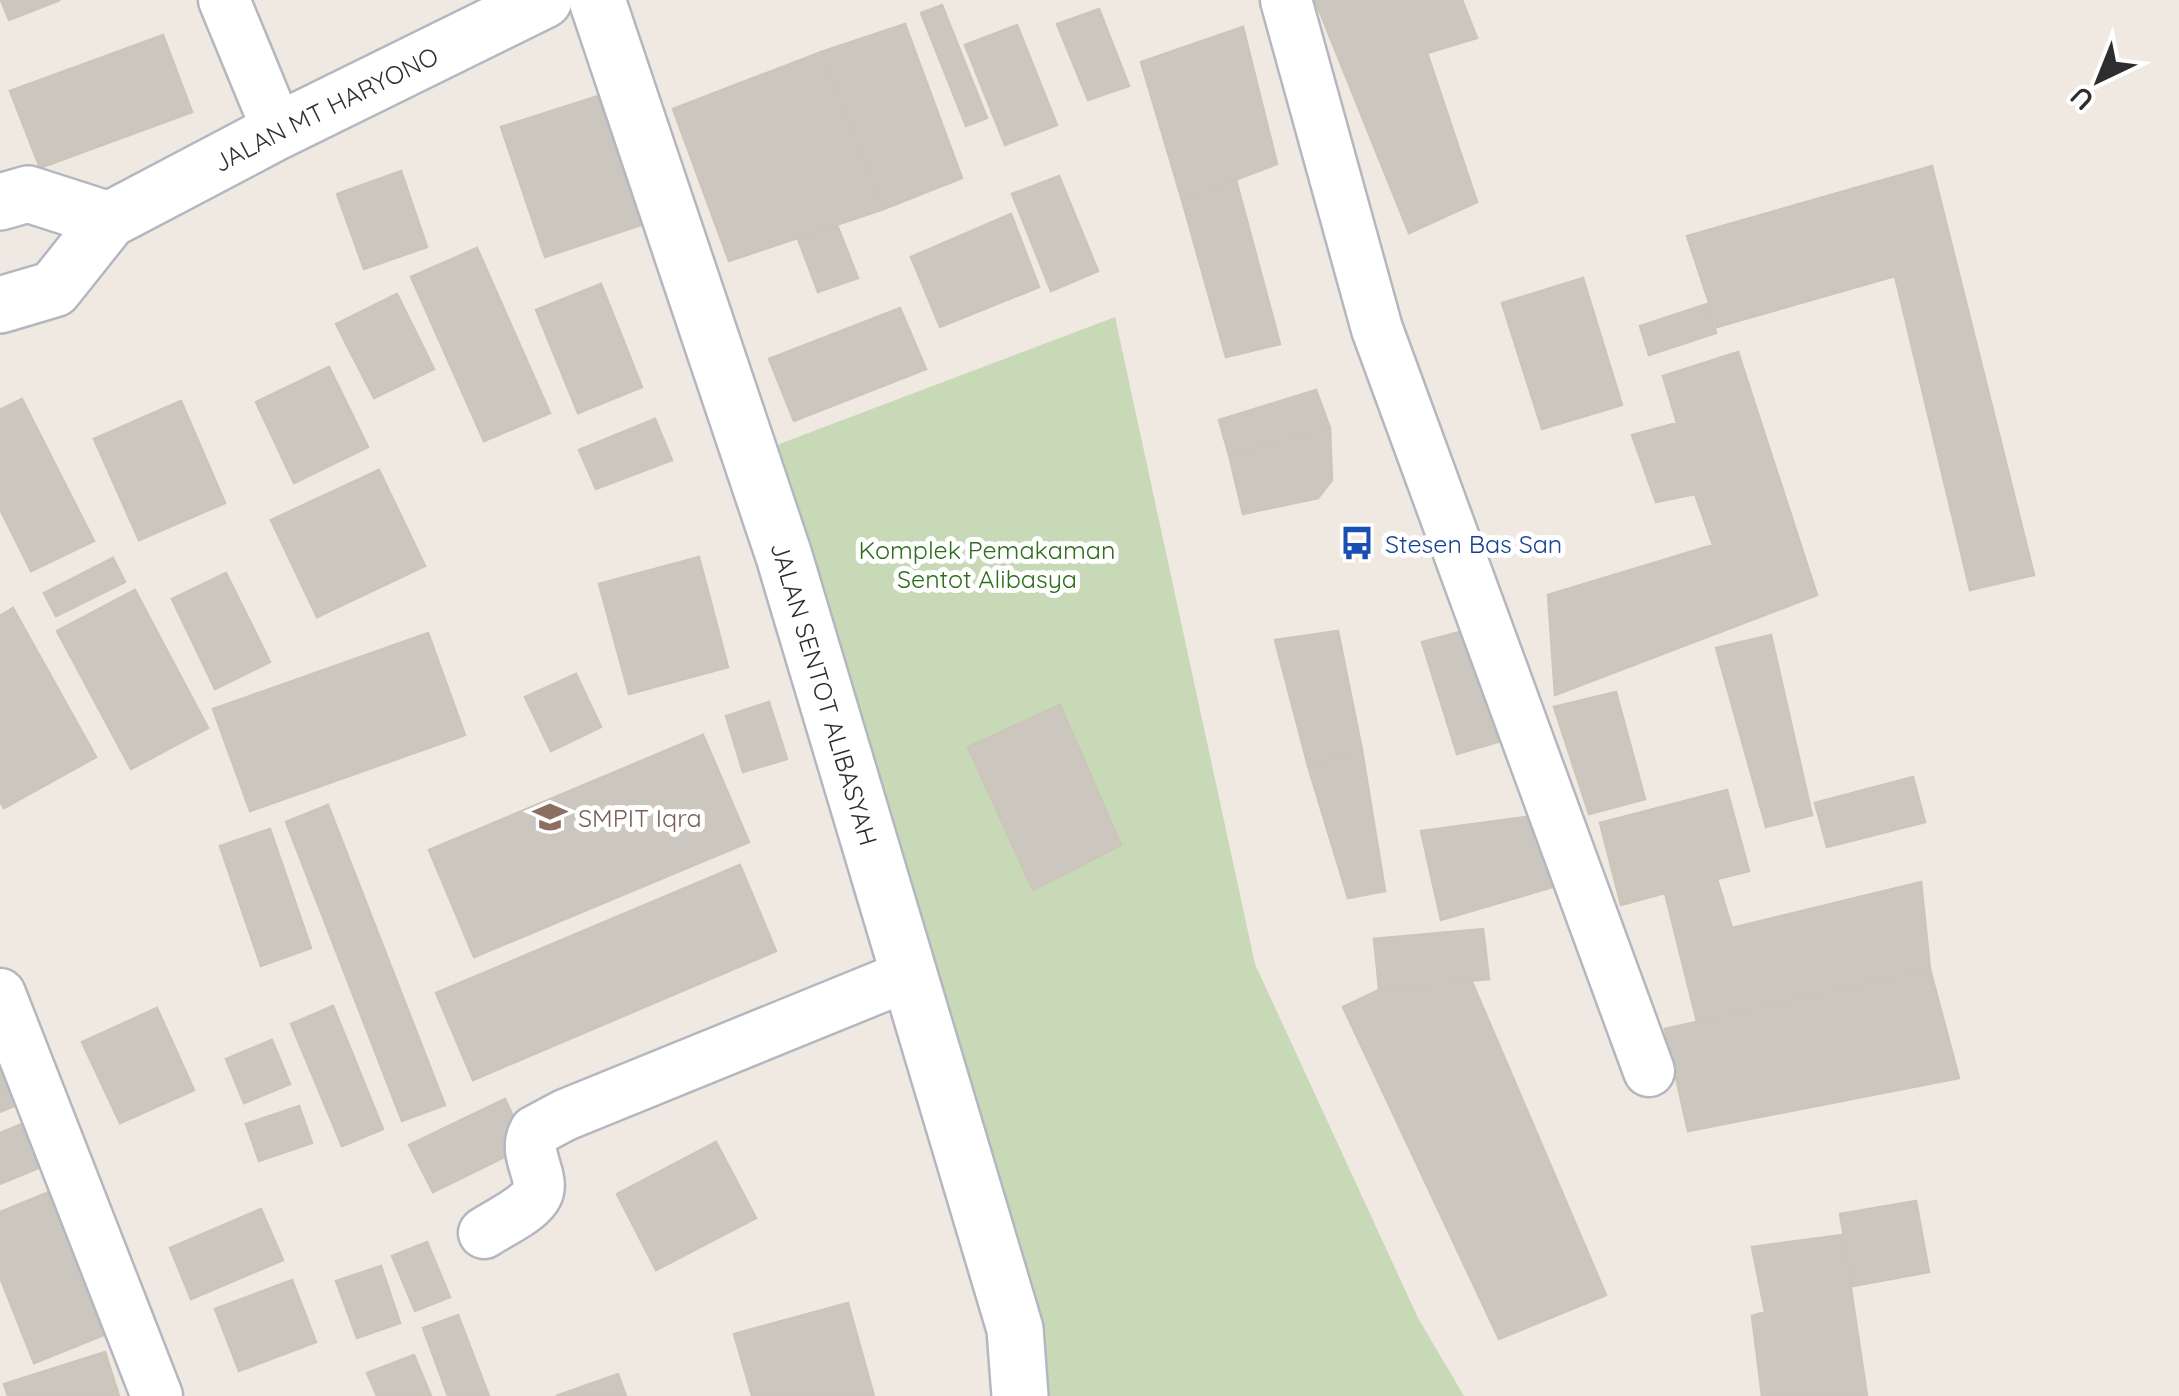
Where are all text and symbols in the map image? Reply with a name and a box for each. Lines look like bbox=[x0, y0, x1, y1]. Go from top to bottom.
north arrow bbox=[2049, 30, 2149, 130]
street label: JALAN MT HARYONO bbox=[208, 39, 443, 178]
text: U bbox=[2062, 79, 2101, 118]
bus stop icon: Stesen Bas San bbox=[1338, 524, 1376, 562]
place label: Stesen Bas San bbox=[1385, 528, 1562, 559]
park label: Komplek Pemakaman Sentot Alibasya bbox=[859, 534, 1115, 594]
street label: JALAN SENTOT ALIBASYAH bbox=[765, 538, 885, 849]
school or university icon: SMPIT Iqra bbox=[531, 798, 569, 836]
place label: SMPIT Iqra bbox=[578, 802, 702, 833]

